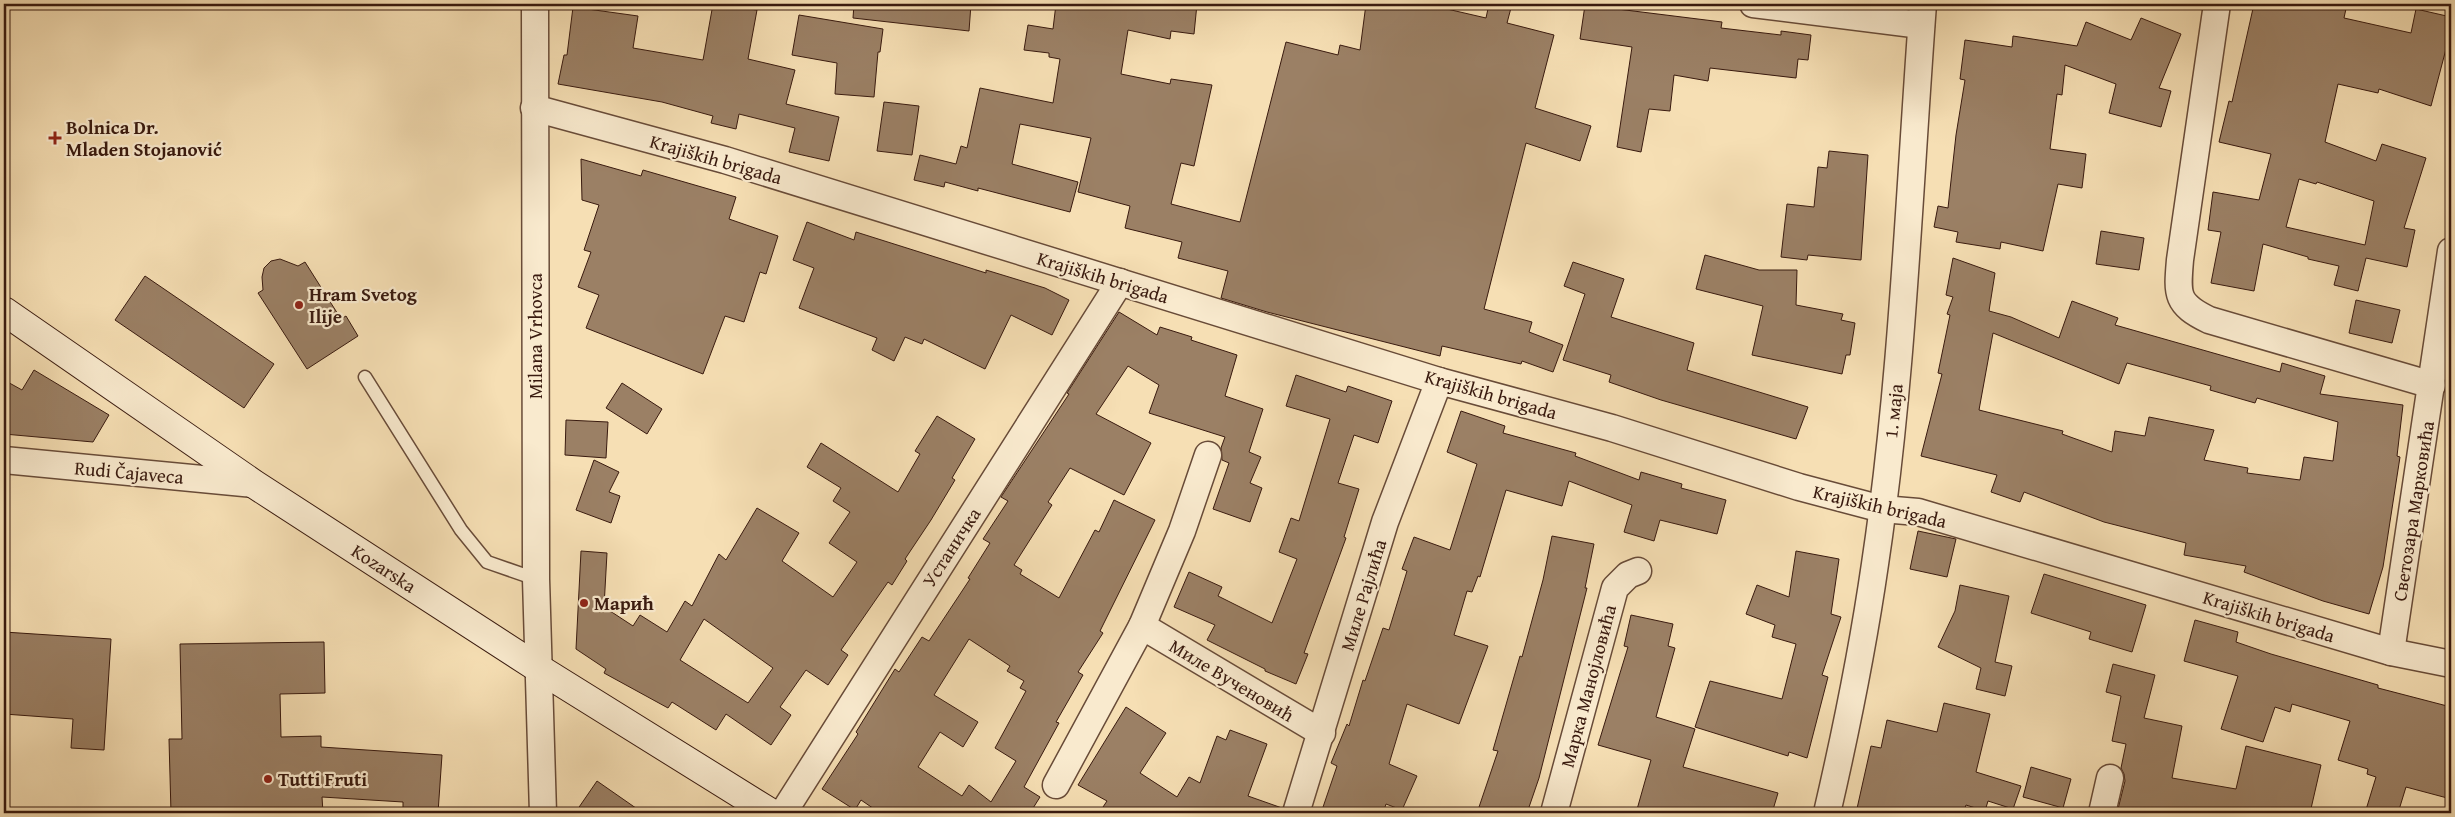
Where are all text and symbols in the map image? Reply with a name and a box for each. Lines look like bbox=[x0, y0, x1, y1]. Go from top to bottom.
place label: Bolnica Dr. Mladen Stojanović bbox=[66, 113, 222, 163]
street label: Krajiških brigada bbox=[647, 127, 785, 191]
marker: Bolnica Dr. Mladen Stojanović bbox=[48, 131, 62, 145]
street label: Krajiških brigada bbox=[1034, 244, 1172, 310]
street label: Milana Vrhovca bbox=[521, 273, 549, 399]
place label: Hram Svetog Ilije bbox=[309, 280, 418, 330]
marker: Hram Svetog Ilije bbox=[293, 299, 305, 311]
street label: Krajiških brigada bbox=[1422, 362, 1560, 426]
street label: 1. маја bbox=[1876, 382, 1910, 440]
street label: Светозара Марковића bbox=[2385, 419, 2441, 603]
street label: Rudi Čajaveca bbox=[73, 453, 185, 491]
street label: Krajiških brigada bbox=[1810, 477, 1950, 535]
street label: Устаничка bbox=[915, 502, 987, 592]
street label: Миле Рајлића bbox=[1333, 536, 1393, 654]
street label: Kozarska bbox=[346, 537, 422, 599]
street label: Krajiških brigada bbox=[2200, 583, 2338, 649]
place label: Марић bbox=[594, 589, 654, 617]
marker: Марић bbox=[578, 597, 590, 609]
street label: Марка Манојловића bbox=[1553, 601, 1623, 771]
street label: Миле Вученовић bbox=[1164, 632, 1300, 729]
place label: Tutti Fruti bbox=[278, 765, 367, 793]
marker: Tutti Fruti bbox=[262, 773, 274, 785]

